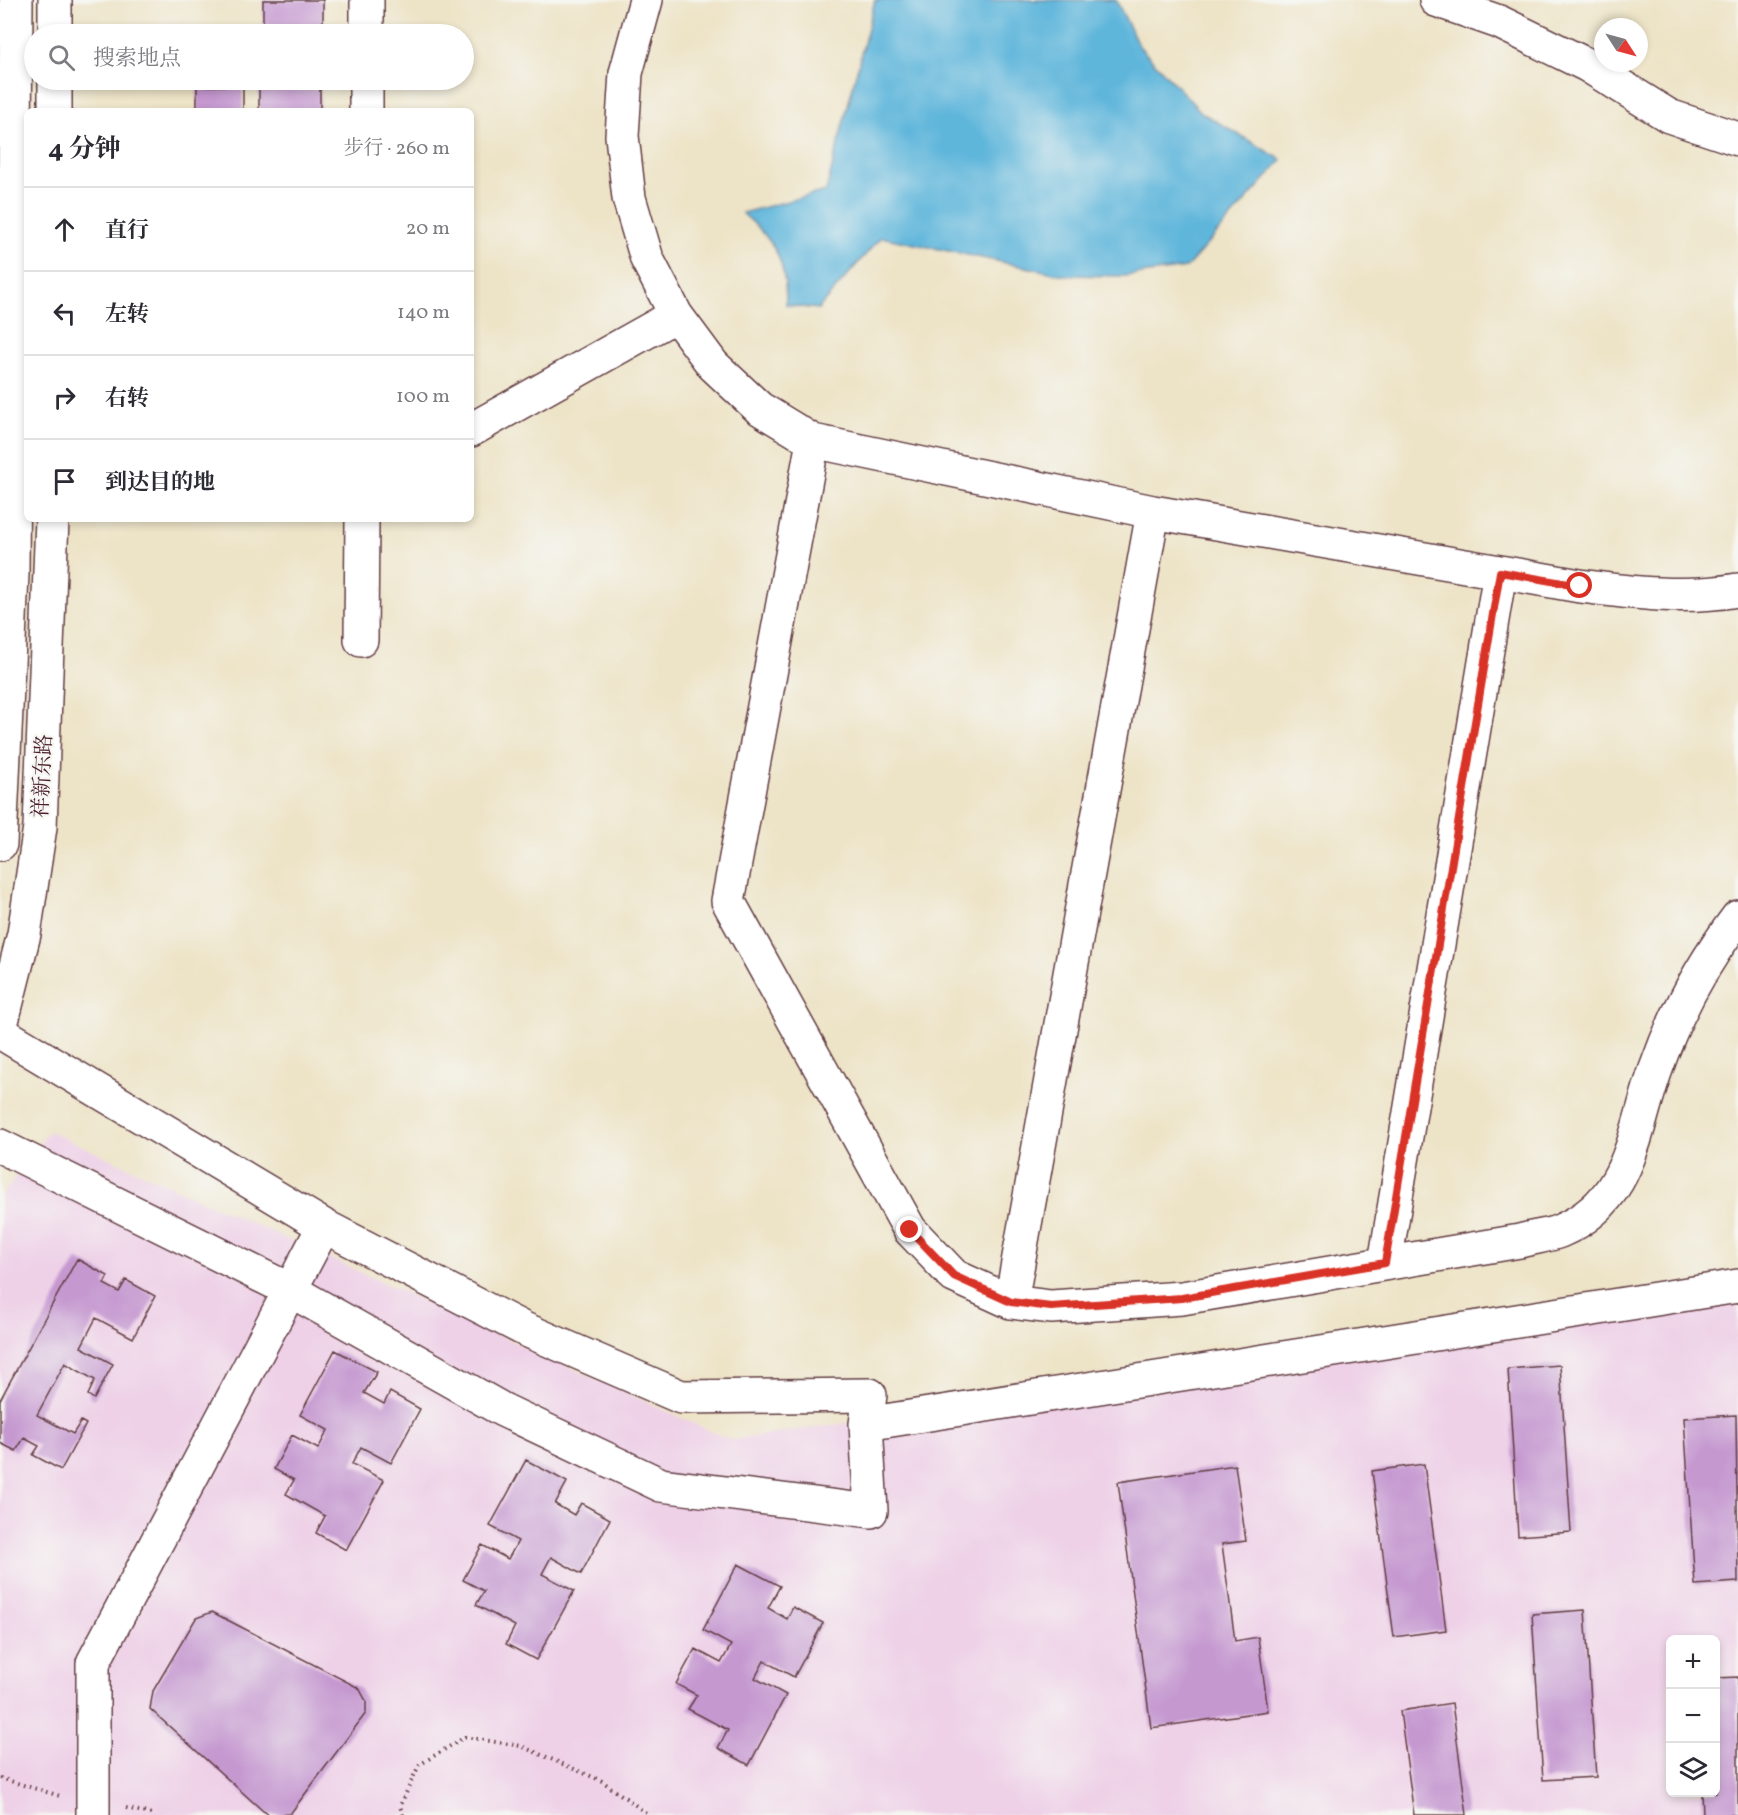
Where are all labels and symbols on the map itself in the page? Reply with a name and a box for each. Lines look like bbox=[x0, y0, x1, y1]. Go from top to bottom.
north arrow bbox=[1594, 18, 1648, 72]
route start bbox=[1566, 572, 1592, 598]
street label: 祥新东路 bbox=[27, 733, 60, 819]
route end bbox=[896, 1216, 922, 1242]

